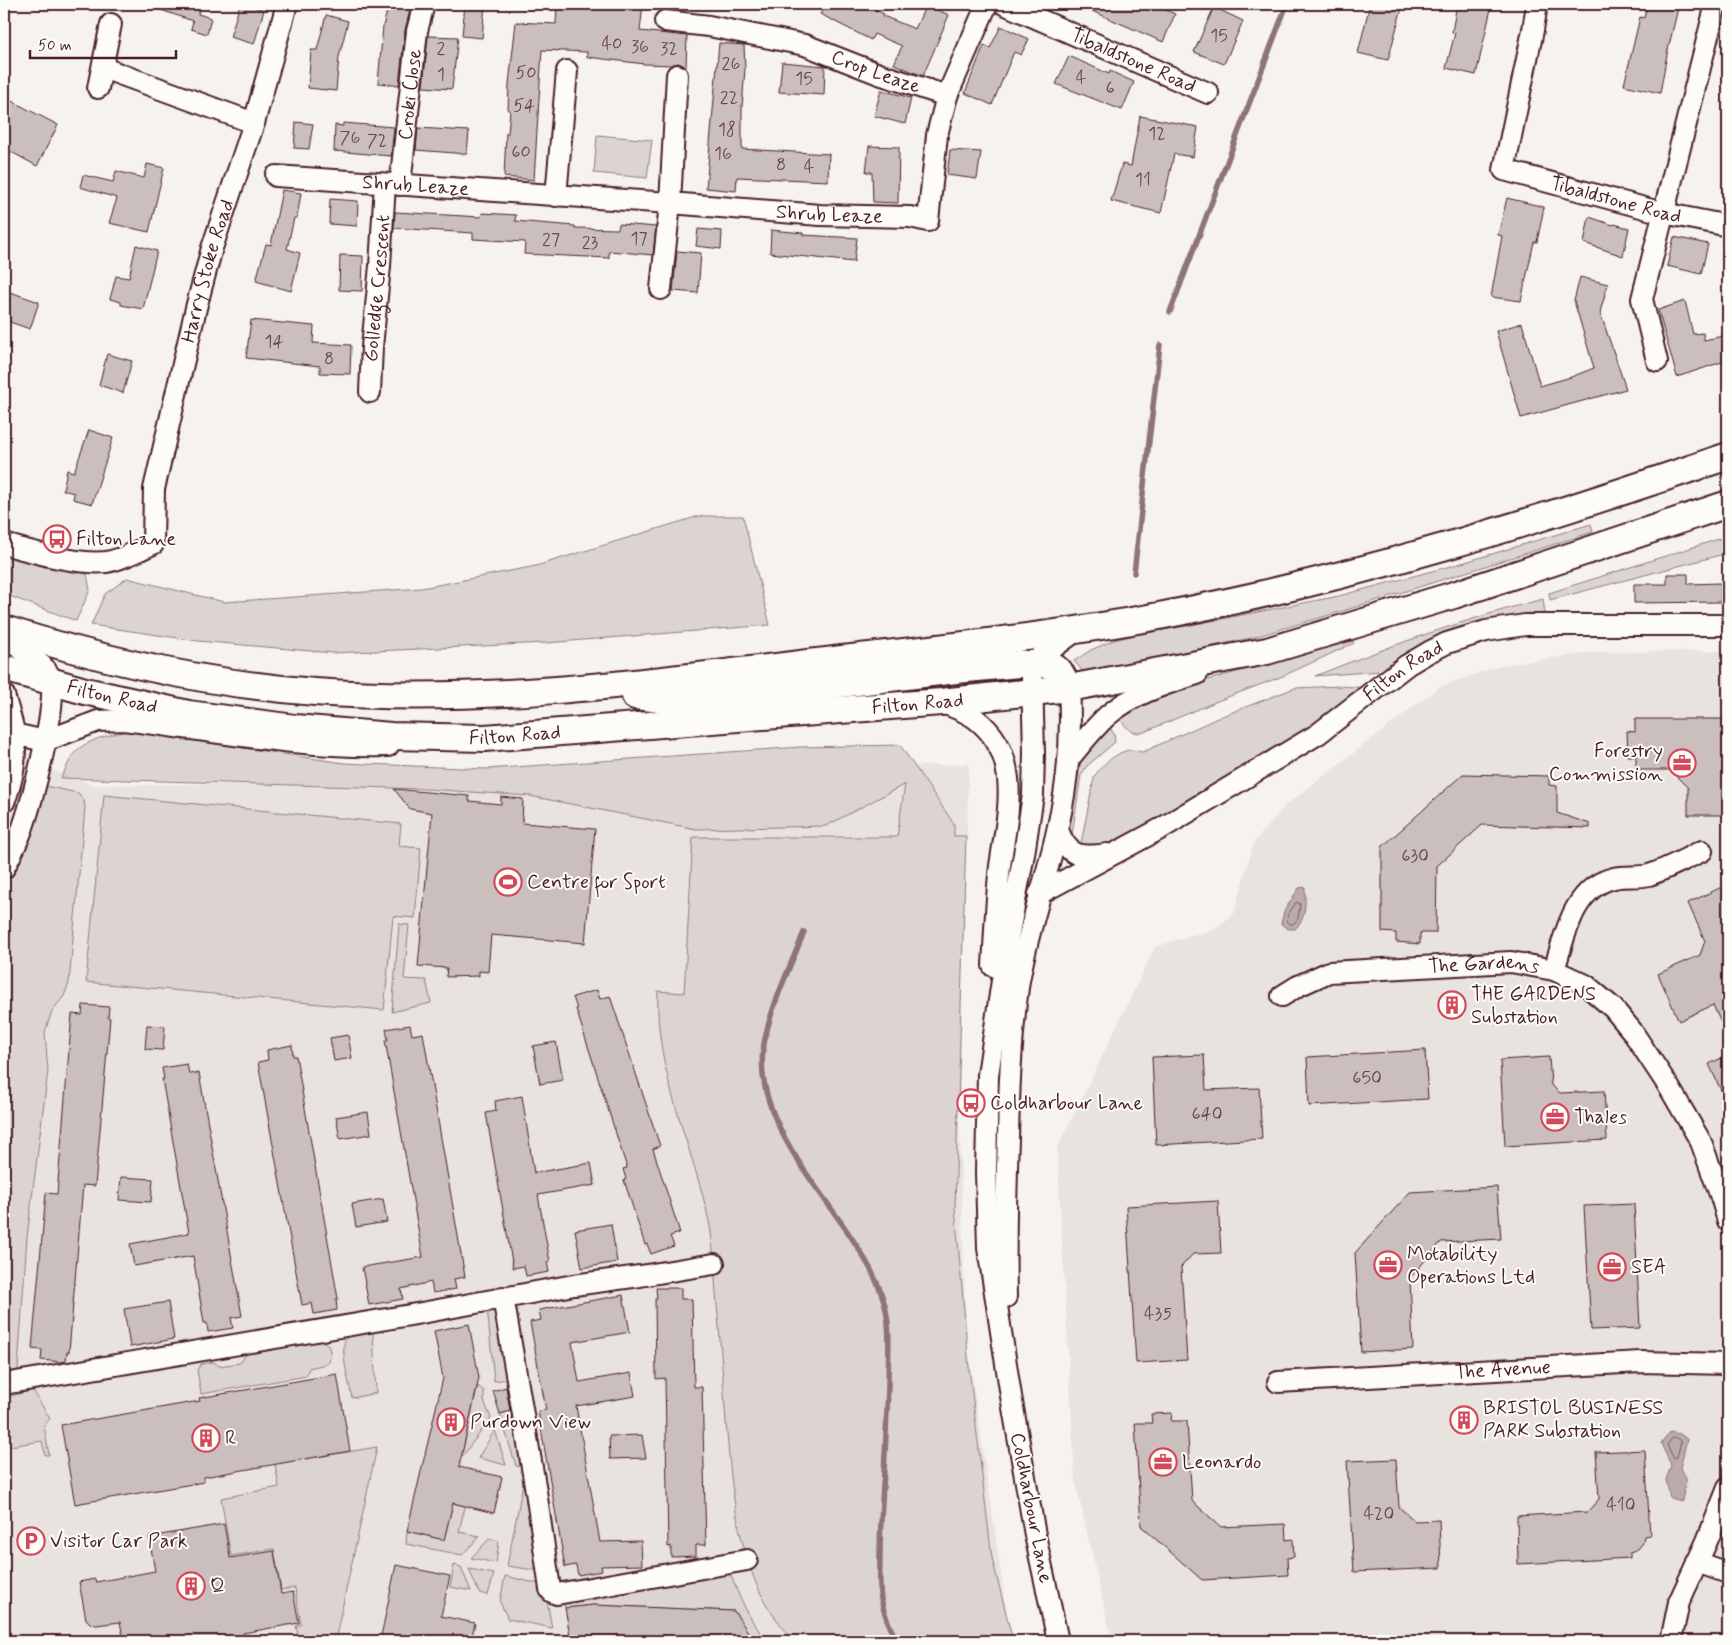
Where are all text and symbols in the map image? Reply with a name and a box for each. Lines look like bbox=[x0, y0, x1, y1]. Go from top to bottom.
street label: Tibaldstone Road bbox=[1066, 21, 1200, 100]
house number: 15 bbox=[1210, 24, 1228, 48]
scale bar bbox=[30, 28, 176, 60]
house number: 40 bbox=[602, 32, 622, 56]
house number: 36 bbox=[631, 35, 649, 59]
text: 50 m bbox=[38, 36, 72, 56]
house number: 2 bbox=[437, 37, 446, 61]
house number: 32 bbox=[660, 37, 678, 61]
street label: Crop Leaze bbox=[827, 43, 924, 100]
street label: Croki Close bbox=[392, 47, 428, 142]
house number: 26 bbox=[722, 52, 740, 76]
house number: 50 bbox=[515, 61, 537, 85]
house number: 1 bbox=[437, 63, 445, 87]
house number: 4 bbox=[1076, 66, 1086, 90]
house number: 15 bbox=[795, 67, 813, 91]
house number: 6 bbox=[1105, 76, 1115, 100]
house number: 22 bbox=[720, 86, 738, 110]
house number: 54 bbox=[513, 94, 535, 118]
house number: 18 bbox=[718, 118, 736, 142]
house number: 12 bbox=[1148, 122, 1166, 146]
house number: 76 bbox=[340, 126, 360, 150]
house number: 72 bbox=[367, 129, 387, 153]
house number: 60 bbox=[511, 140, 531, 164]
house number: 16 bbox=[714, 142, 732, 166]
house number: 8 bbox=[776, 153, 786, 177]
house number: 4 bbox=[804, 155, 814, 179]
street label: Shrub Leaze bbox=[361, 168, 470, 203]
house number: 11 bbox=[1135, 168, 1151, 192]
street label: Tibaldstone Road bbox=[1547, 170, 1684, 230]
street label: Harry Stoke Road bbox=[175, 196, 241, 345]
street label: Shrub Leaze bbox=[775, 198, 883, 230]
street label: Golledge Crescent bbox=[358, 214, 397, 362]
house number: 17 bbox=[630, 227, 648, 251]
house number: 27 bbox=[542, 228, 560, 252]
house number: 23 bbox=[582, 231, 599, 255]
house number: 14 bbox=[265, 330, 284, 354]
house number: 8 bbox=[324, 347, 334, 371]
bus stop icon: Filton Lane bbox=[42, 524, 72, 554]
place label: Filton Lane bbox=[76, 526, 176, 553]
street label: Filton Road bbox=[1357, 634, 1448, 708]
street label: Filton Road bbox=[64, 673, 160, 720]
street label: Filton Road bbox=[871, 686, 965, 721]
street label: Filton Road bbox=[469, 719, 562, 752]
place label: Forestry Commission bbox=[1549, 738, 1663, 788]
office icon: Forestry Commission bbox=[1667, 748, 1697, 778]
house number: 630 bbox=[1401, 844, 1429, 868]
sports icon: Centre for Sport bbox=[493, 867, 523, 897]
place label: Centre for Sport bbox=[527, 869, 666, 898]
street label: The Gardens bbox=[1428, 948, 1542, 981]
place label: THE GARDENS Substation bbox=[1471, 981, 1596, 1031]
building icon: THE GARDENS Substation bbox=[1437, 990, 1467, 1020]
house number: 650 bbox=[1352, 1066, 1382, 1090]
bus stop icon: Coldharbour Lane bbox=[956, 1088, 986, 1118]
place label: Coldharbour Lane bbox=[990, 1090, 1143, 1117]
house number: 640 bbox=[1192, 1102, 1222, 1126]
office icon: Thales bbox=[1540, 1102, 1570, 1132]
place label: Thales bbox=[1574, 1104, 1627, 1131]
place label: Motability Operations Ltd bbox=[1407, 1241, 1535, 1291]
office icon: Motability Operations Ltd bbox=[1373, 1250, 1403, 1280]
office icon: SEA bbox=[1597, 1252, 1627, 1282]
place label: SEA bbox=[1631, 1254, 1666, 1281]
house number: 435 bbox=[1144, 1302, 1172, 1326]
street label: The Avenue bbox=[1454, 1354, 1551, 1386]
place label: BRISTOL BUSINESS PARK Substation bbox=[1483, 1395, 1663, 1445]
building icon: BRISTOL BUSINESS PARK Substation bbox=[1449, 1405, 1479, 1435]
building icon: Purdown View bbox=[436, 1407, 466, 1437]
place label: Purdown View bbox=[470, 1409, 591, 1436]
building icon: R bbox=[191, 1423, 221, 1453]
place label: R bbox=[225, 1425, 237, 1452]
street label: Coldharbour Lane bbox=[1003, 1430, 1059, 1586]
office icon: Leonardo bbox=[1148, 1447, 1178, 1477]
place label: Leonardo bbox=[1182, 1449, 1262, 1476]
house number: 410 bbox=[1606, 1493, 1636, 1517]
house number: 420 bbox=[1364, 1502, 1394, 1526]
parking icon: Visitor Car Park bbox=[16, 1526, 46, 1556]
place label: Visitor Car Park bbox=[50, 1528, 188, 1555]
building icon: Q bbox=[176, 1571, 206, 1601]
place label: Q bbox=[210, 1573, 225, 1600]

